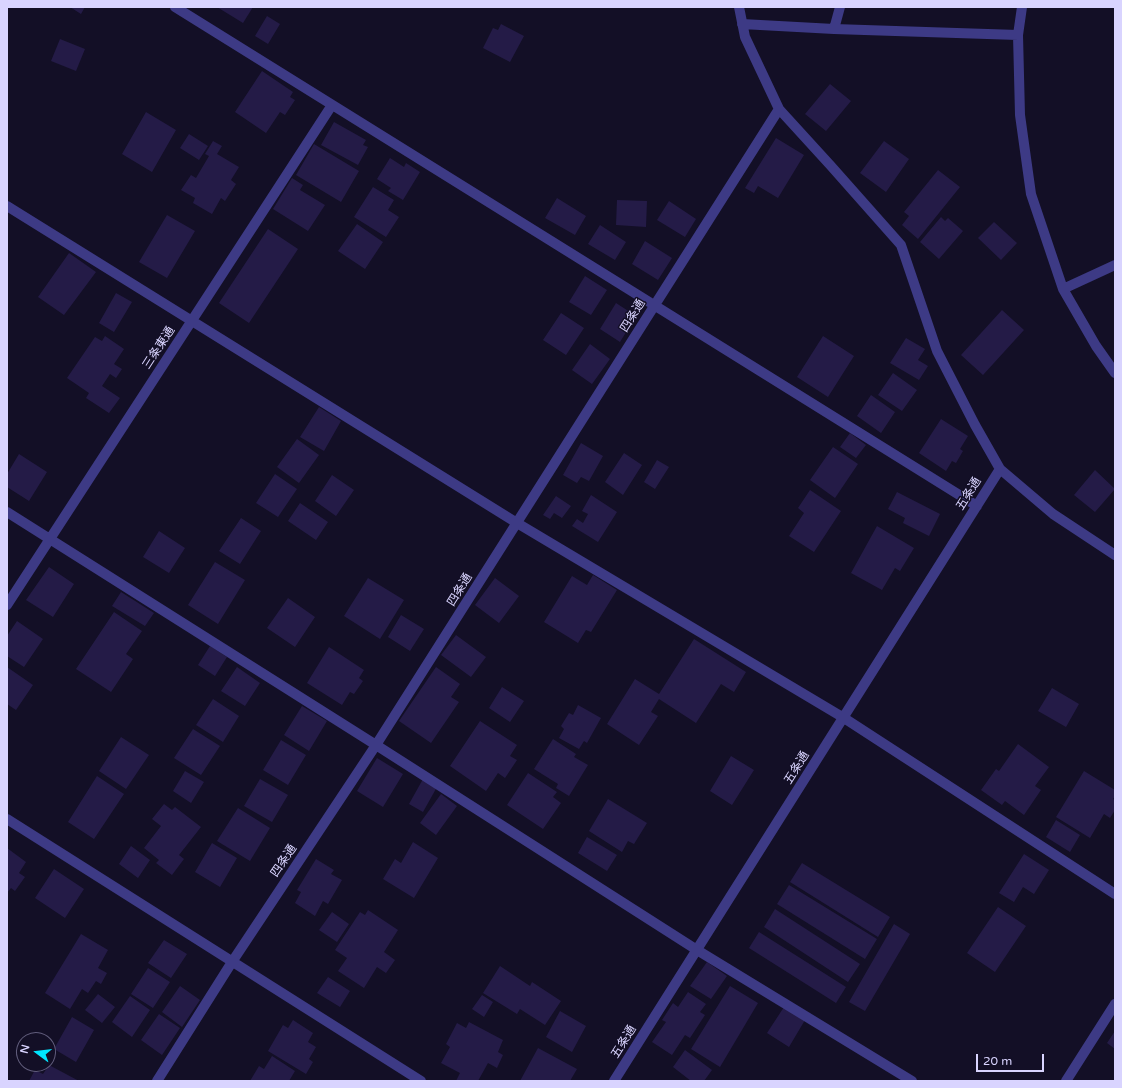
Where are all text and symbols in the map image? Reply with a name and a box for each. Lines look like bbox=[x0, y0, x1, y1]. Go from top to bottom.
street label: 四条通 bbox=[617, 297, 649, 335]
street label: 三条東通 bbox=[140, 324, 178, 372]
street label: 五条通 bbox=[953, 475, 985, 513]
street label: 四条通 bbox=[444, 571, 476, 609]
street label: 五条通 bbox=[781, 749, 813, 787]
street label: 四条通 bbox=[268, 842, 300, 880]
street label: 五条通 bbox=[608, 1023, 640, 1061]
north arrow bbox=[16, 1032, 56, 1072]
text: N bbox=[17, 1043, 32, 1055]
scale bar bbox=[978, 1046, 1046, 1072]
text: 20 m bbox=[983, 1054, 1012, 1068]

